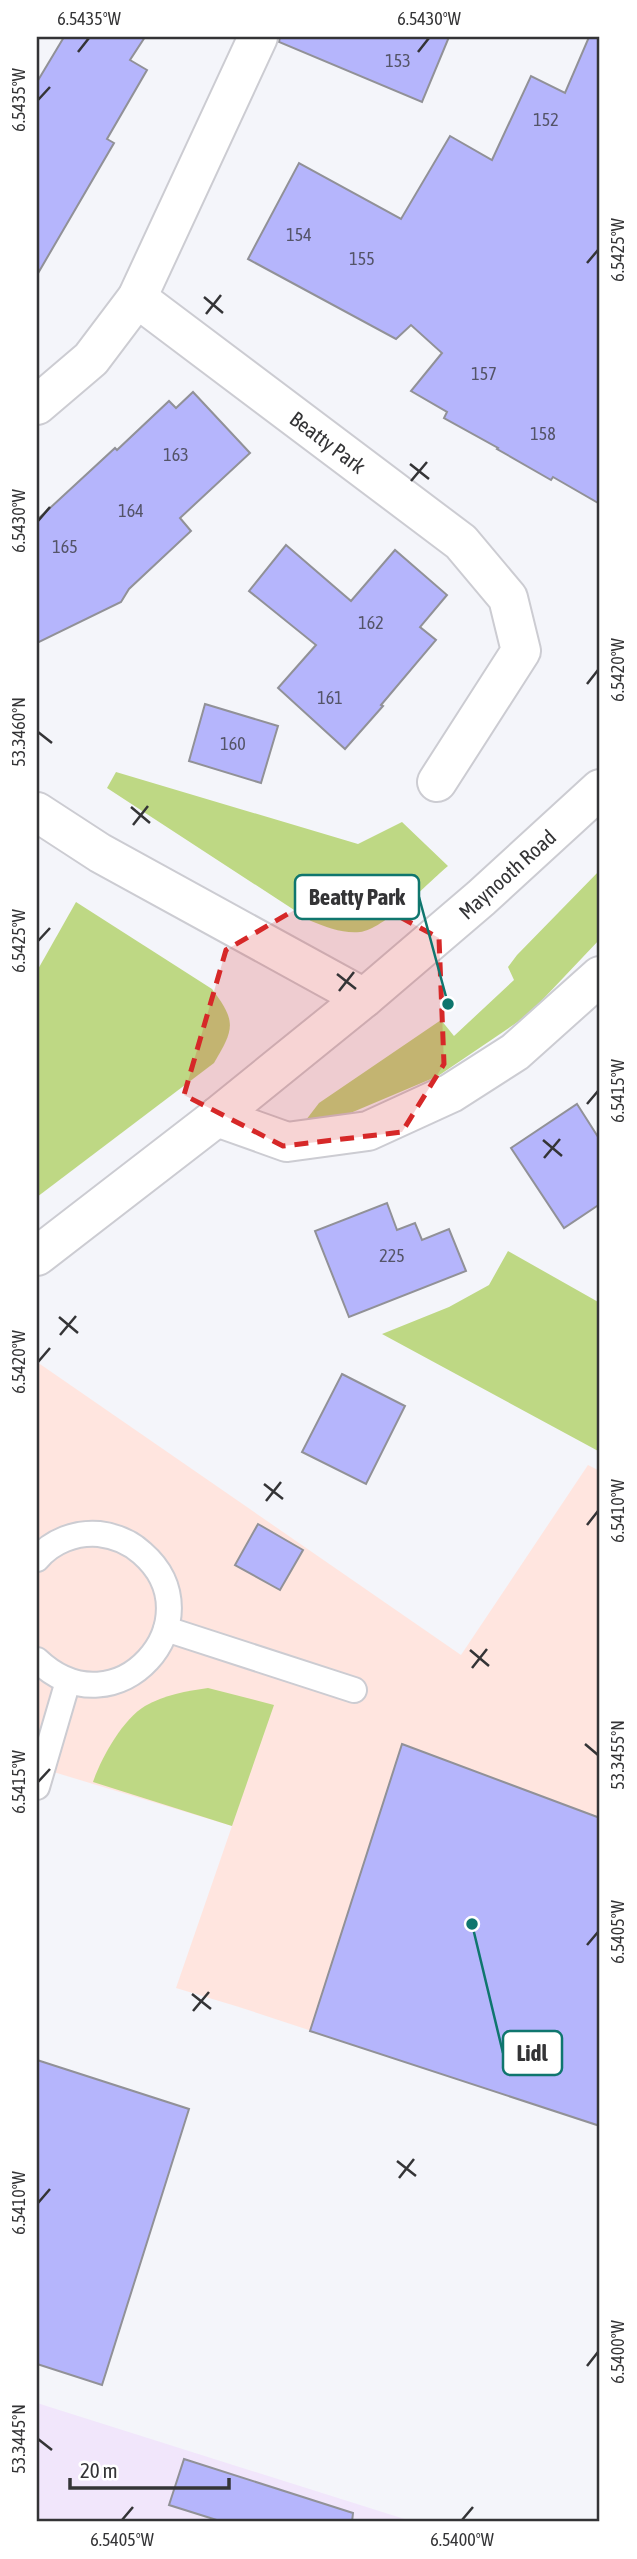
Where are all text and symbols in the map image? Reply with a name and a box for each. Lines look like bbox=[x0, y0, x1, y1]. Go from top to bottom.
text: 6.5435°W bbox=[57, 8, 121, 29]
text: 6.5430°W bbox=[397, 8, 461, 29]
house number: 153 bbox=[385, 50, 411, 71]
text: 6.5435°W bbox=[8, 68, 29, 132]
house number: 152 bbox=[533, 109, 559, 130]
text: 6.5425°W bbox=[607, 218, 628, 282]
house number: 154 bbox=[286, 224, 312, 245]
house number: 155 bbox=[349, 248, 375, 269]
house number: 157 bbox=[471, 363, 497, 384]
street label: Beatty Park bbox=[286, 406, 370, 478]
house number: 158 bbox=[530, 423, 556, 444]
house number: 163 bbox=[163, 444, 189, 465]
text: 6.5430°W bbox=[8, 489, 29, 553]
house number: 164 bbox=[118, 500, 144, 521]
house number: 165 bbox=[52, 536, 78, 557]
house number: 162 bbox=[358, 612, 384, 633]
text: 6.5420°W bbox=[607, 638, 628, 702]
house number: 161 bbox=[317, 687, 343, 708]
text: 53.3460°N bbox=[8, 697, 29, 767]
house number: 160 bbox=[220, 733, 246, 754]
street label: Maynooth Road bbox=[454, 824, 560, 924]
callout: Beatty Park bbox=[295, 875, 419, 919]
text: Beatty Park bbox=[309, 884, 406, 910]
text: 6.5425°W bbox=[8, 909, 29, 973]
text: 6.5415°W bbox=[607, 1059, 628, 1123]
house number: 225 bbox=[379, 1245, 405, 1266]
text: 6.5420°W bbox=[8, 1330, 29, 1394]
text: 6.5410°W bbox=[607, 1479, 628, 1543]
text: 53.3455°N bbox=[607, 1720, 628, 1790]
text: 6.5415°W bbox=[8, 1750, 29, 1814]
text: 6.5405°W bbox=[607, 1900, 628, 1964]
callout: Lidl bbox=[503, 2031, 562, 2075]
text: Lidl bbox=[516, 2040, 548, 2066]
text: 6.5410°W bbox=[8, 2171, 29, 2235]
text: 6.5400°W bbox=[607, 2320, 628, 2384]
text: 53.3445°N bbox=[8, 2404, 29, 2474]
scale bar bbox=[70, 2447, 229, 2491]
text: 20 m bbox=[80, 2458, 118, 2482]
text: 6.5405°W bbox=[90, 2529, 154, 2550]
text: 6.5400°W bbox=[430, 2529, 494, 2550]

